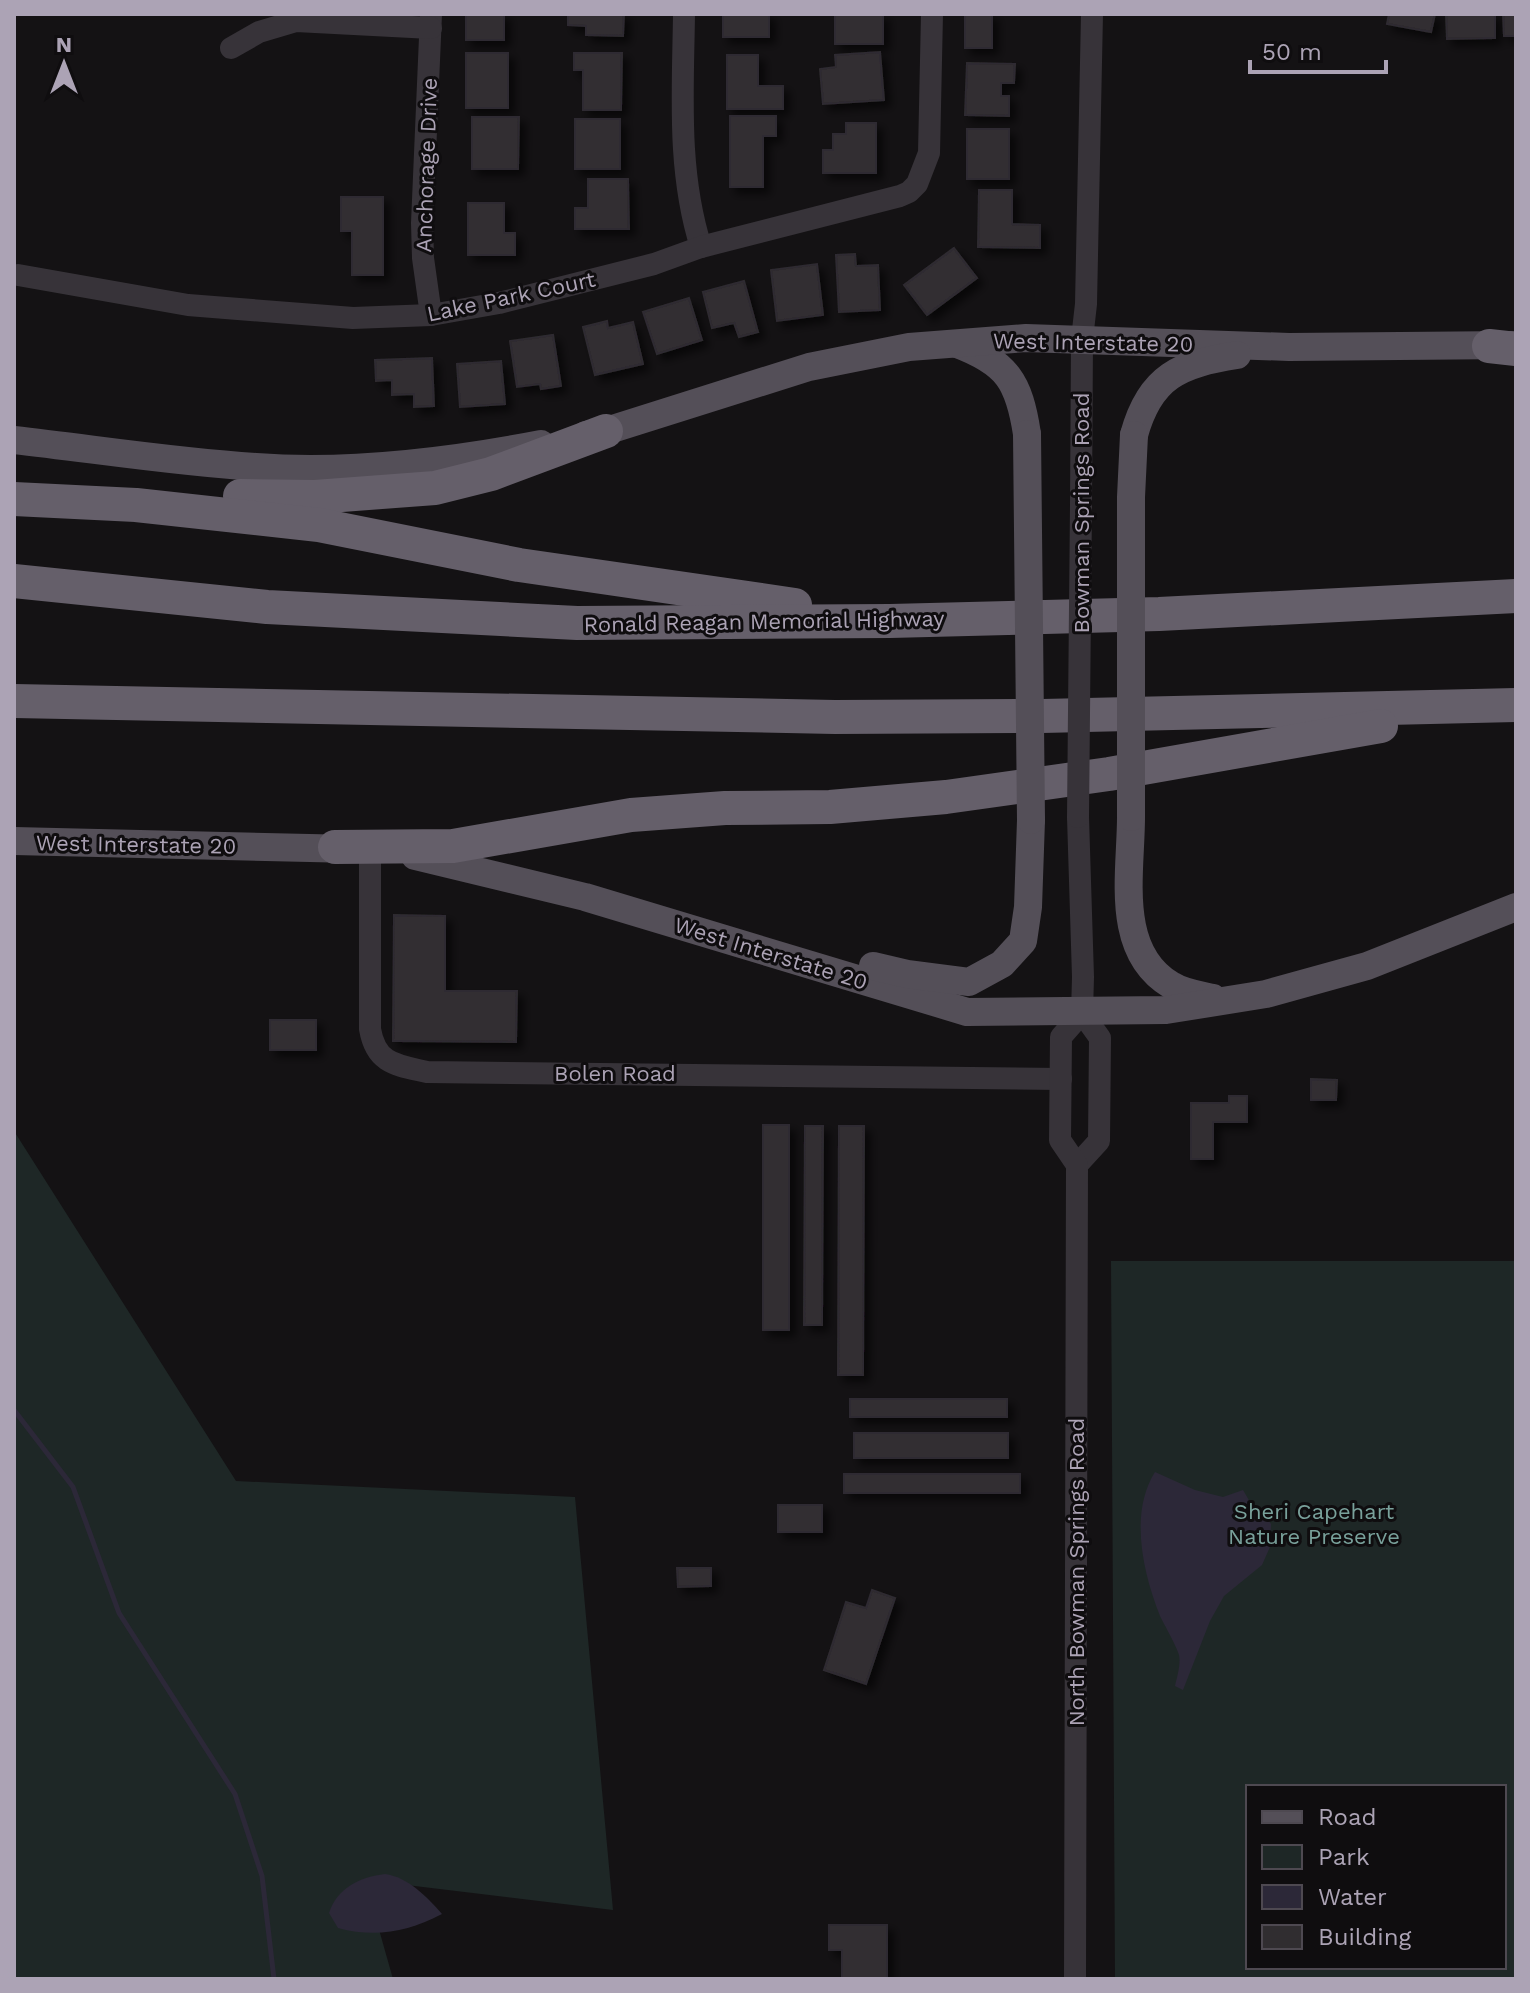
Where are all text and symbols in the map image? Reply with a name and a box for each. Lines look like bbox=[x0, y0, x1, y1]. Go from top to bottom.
north arrow bbox=[24, 24, 104, 104]
scale bar bbox=[1250, 24, 1386, 74]
text: N bbox=[56, 32, 72, 57]
text: 50 m bbox=[1262, 38, 1322, 66]
street label: Anchorage Drive bbox=[411, 77, 442, 253]
street label: Lake Park Court bbox=[425, 266, 598, 327]
street label: West Interstate 20 bbox=[993, 328, 1193, 357]
street label: Bowman Springs Road bbox=[1069, 393, 1094, 633]
street label: Ronald Reagan Memorial Highway bbox=[583, 606, 945, 637]
street label: West Interstate 20 bbox=[36, 830, 236, 859]
street label: West Interstate 20 bbox=[671, 912, 870, 995]
street label: Bolen Road bbox=[554, 1061, 676, 1086]
street label: North Bowman Springs Road bbox=[1064, 1418, 1089, 1726]
park label: Sheri Capehart Nature Preserve bbox=[1228, 1499, 1400, 1549]
legend bbox=[1246, 1785, 1506, 1969]
text: Road bbox=[1318, 1803, 1377, 1831]
text: Park bbox=[1318, 1843, 1370, 1871]
text: Water bbox=[1318, 1883, 1387, 1911]
text: Building bbox=[1318, 1923, 1411, 1951]

